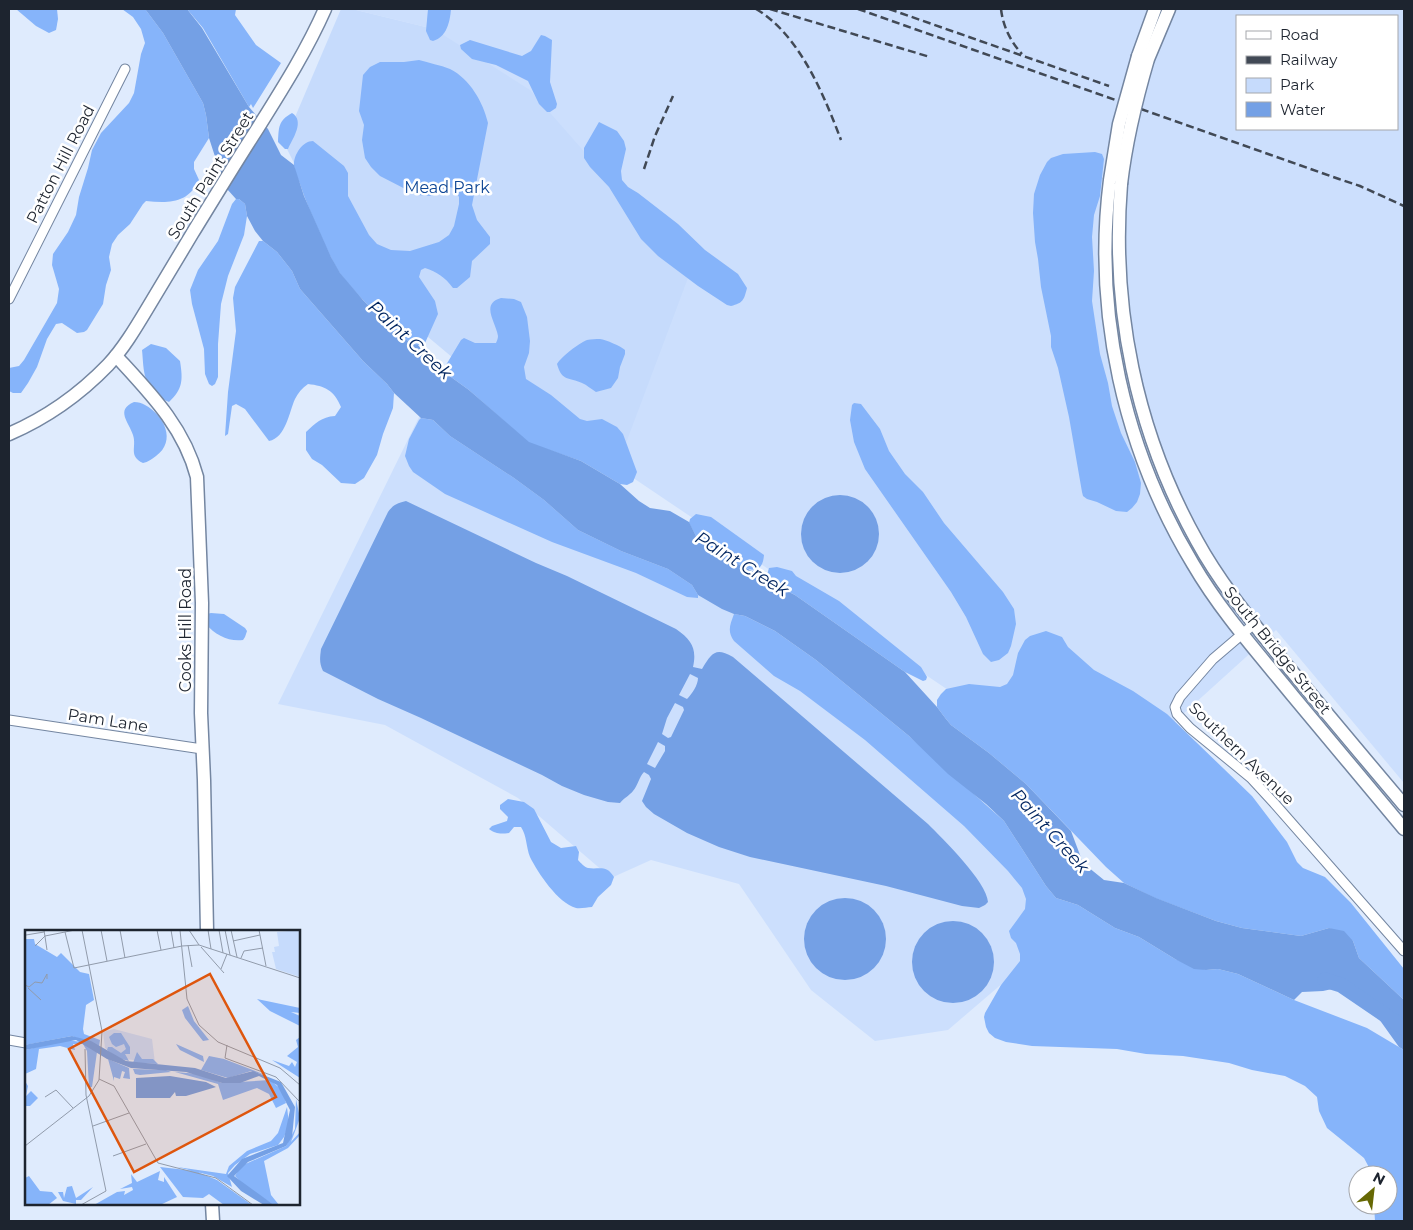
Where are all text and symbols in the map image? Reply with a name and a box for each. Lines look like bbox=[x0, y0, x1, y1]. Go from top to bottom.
legend bbox=[1236, 15, 1398, 130]
text: Road bbox=[1280, 25, 1319, 44]
text: Railway bbox=[1280, 50, 1338, 69]
text: Park bbox=[1280, 75, 1314, 94]
text: Water bbox=[1280, 100, 1326, 119]
street label: Patton Hill Road bbox=[22, 102, 98, 227]
street label: South Paint Street bbox=[163, 107, 258, 243]
park label: Mead Park bbox=[404, 178, 490, 197]
water label: Paint Creek bbox=[364, 296, 457, 385]
water label: Paint Creek bbox=[691, 526, 794, 602]
street label: Cooks Hill Road bbox=[176, 568, 195, 692]
street label: South Bridge Street bbox=[1220, 583, 1335, 718]
street label: Southern Avenue bbox=[1185, 698, 1298, 809]
street label: Pam Lane bbox=[66, 705, 150, 736]
water label: Paint Creek bbox=[1006, 784, 1095, 879]
inset map bbox=[25, 930, 300, 1205]
north arrow bbox=[1348, 1165, 1398, 1215]
text: N bbox=[1370, 1168, 1388, 1189]

